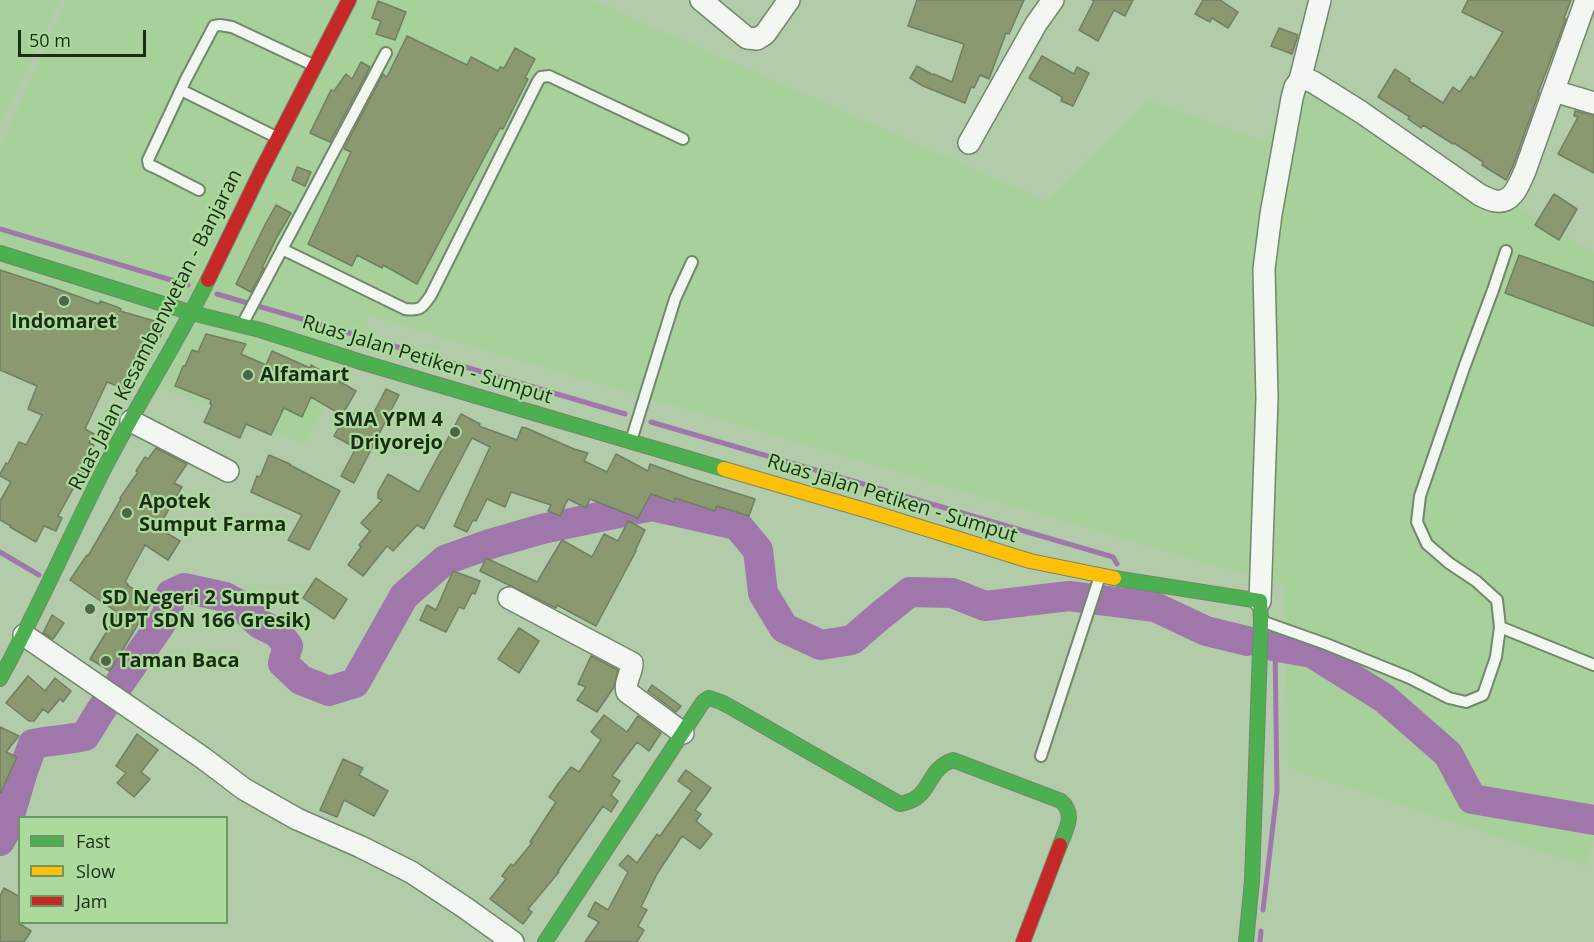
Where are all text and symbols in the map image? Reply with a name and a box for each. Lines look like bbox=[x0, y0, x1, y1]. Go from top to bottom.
scale bar bbox=[21, 18, 148, 56]
text: 50 m bbox=[29, 28, 71, 52]
street label: Ruas Jalan Kesambenwetan - Banjaran bbox=[64, 166, 248, 494]
marker: Indomaret bbox=[57, 294, 71, 308]
place label: Indomaret bbox=[11, 310, 117, 334]
street label: Ruas Jalan Petiken - Sumput bbox=[299, 310, 555, 410]
place label: Alfamart bbox=[260, 363, 349, 387]
marker: Alfamart bbox=[241, 368, 255, 382]
place label: SMA YPM 4 Driyorejo bbox=[334, 408, 443, 455]
marker: SMA YPM 4 Driyorejo bbox=[448, 425, 462, 439]
street label: Ruas Jalan Petiken - Sumput bbox=[764, 449, 1020, 549]
place label: Apotek Sumput Farma bbox=[139, 490, 286, 537]
marker: Apotek Sumput Farma bbox=[120, 506, 134, 520]
place label: SD Negeri 2 Sumput (UPT SDN 166 Gresik) bbox=[102, 586, 311, 633]
marker: SD Negeri 2 Sumput (UPT SDN 166 Gresik) bbox=[83, 602, 97, 616]
place label: Taman Baca bbox=[118, 649, 240, 673]
marker: Taman Baca bbox=[99, 654, 113, 668]
legend bbox=[18, 816, 228, 924]
text: Fast bbox=[76, 829, 110, 853]
text: Slow bbox=[76, 859, 115, 883]
text: Jam bbox=[76, 889, 108, 913]

